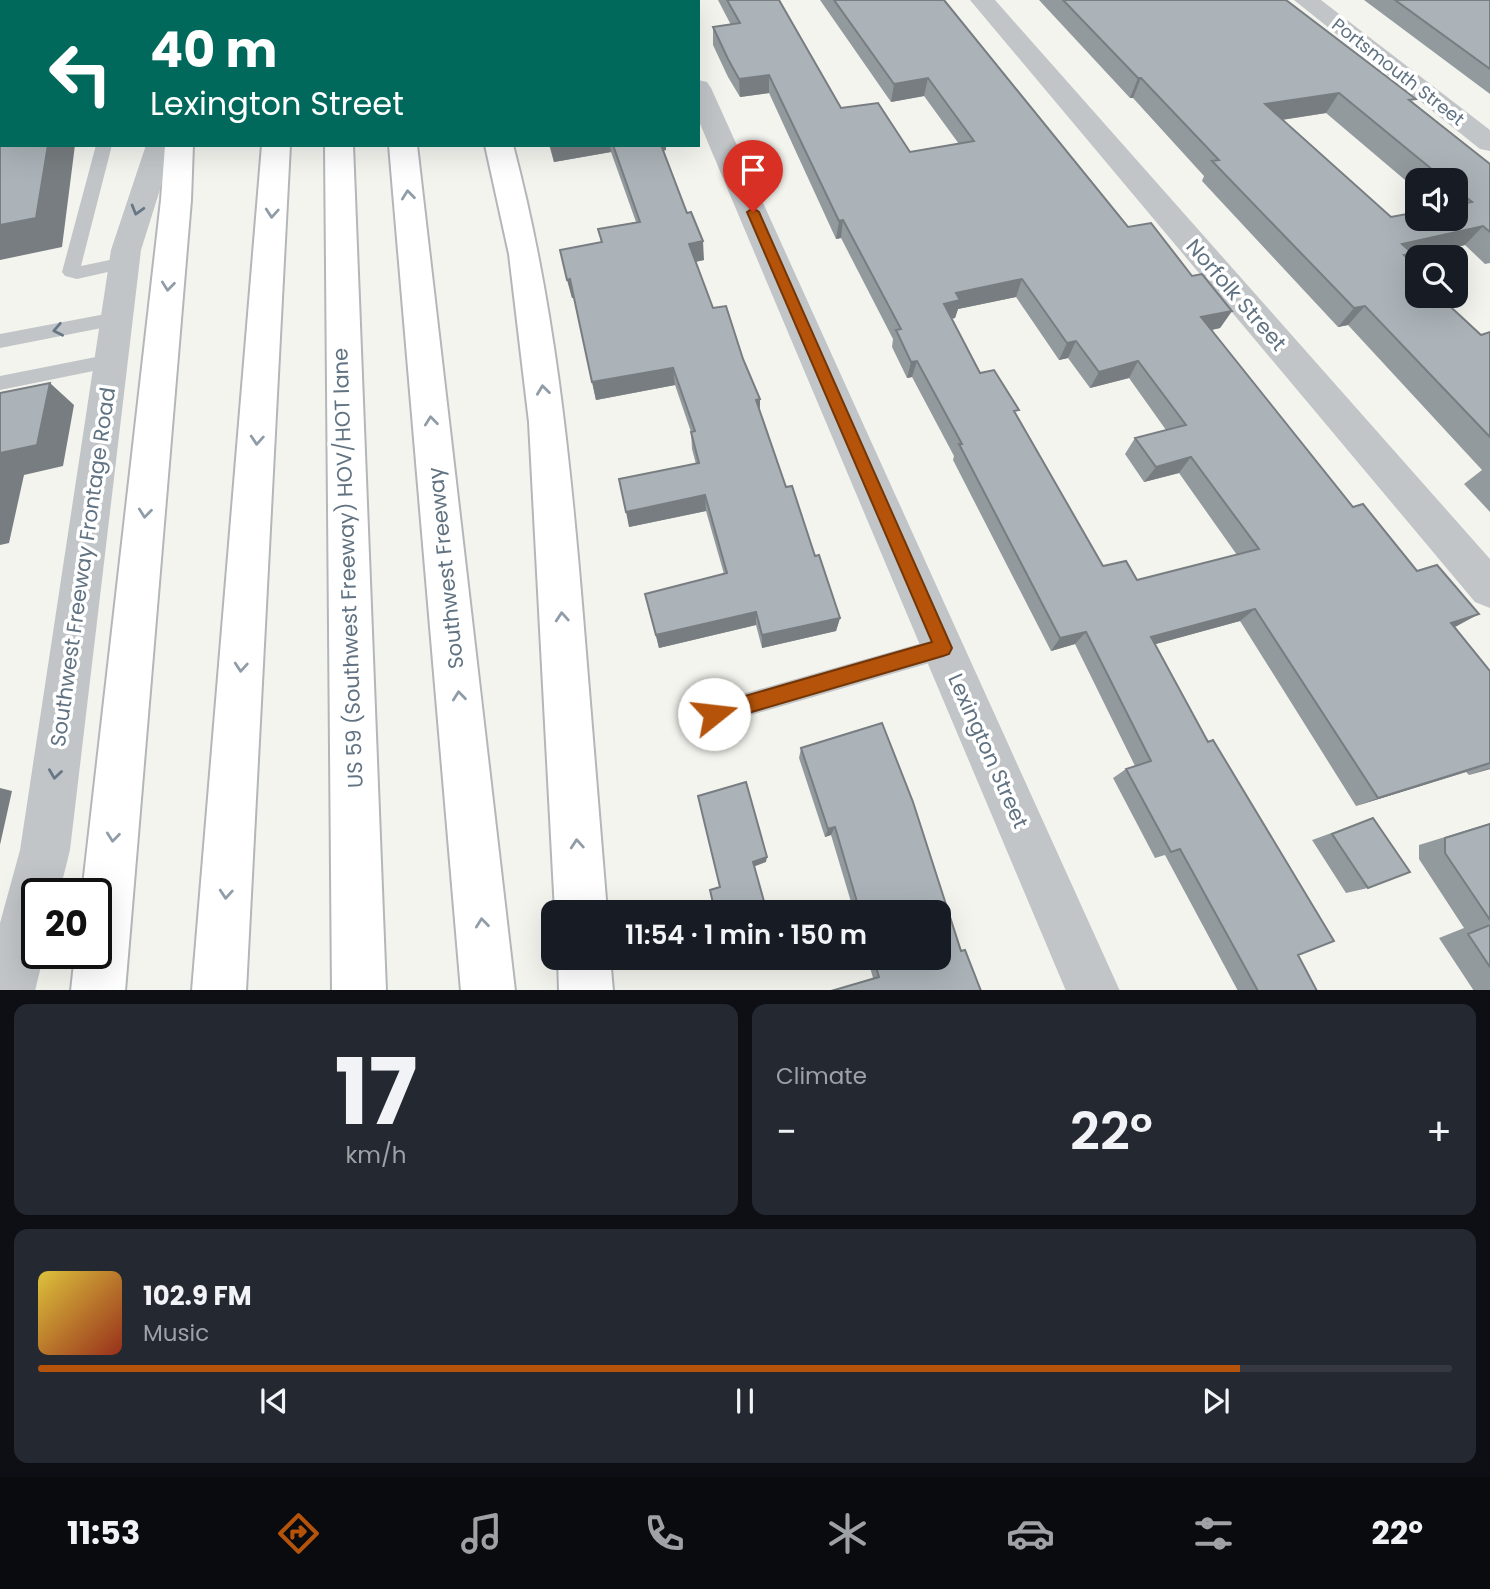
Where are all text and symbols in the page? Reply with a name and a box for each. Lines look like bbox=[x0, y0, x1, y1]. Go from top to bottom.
street label: Portsmouth Street bbox=[1327, 12, 1470, 131]
text: 40 m bbox=[150, 16, 277, 84]
icon: left bbox=[35, 28, 126, 119]
text: Lexington Street bbox=[150, 81, 404, 126]
pin bbox=[723, 140, 783, 212]
icon: arrive bbox=[734, 151, 772, 189]
map controls bbox=[1405, 168, 1468, 308]
button: sound bbox=[1405, 168, 1468, 231]
one-way arrow bbox=[401, 189, 416, 201]
one-way arrow bbox=[131, 203, 146, 215]
one-way arrow bbox=[265, 208, 280, 219]
street label: Norfolk Street bbox=[1180, 233, 1293, 357]
button: search bbox=[1405, 245, 1468, 308]
one-way arrow bbox=[160, 281, 175, 292]
one-way arrow bbox=[52, 321, 64, 336]
street label: US 59 (Southwest Freeway) HOV/HOT lane bbox=[325, 347, 370, 789]
one-way arrow bbox=[536, 384, 551, 396]
street label: Southwest Freeway Frontage Road bbox=[43, 385, 122, 748]
one-way arrow bbox=[424, 415, 439, 426]
one-way arrow bbox=[249, 435, 264, 446]
street label: Southwest Freeway bbox=[420, 466, 471, 670]
one-way arrow bbox=[137, 507, 152, 519]
one-way arrow bbox=[555, 611, 570, 622]
one-way arrow bbox=[234, 662, 249, 673]
street label: Lexington Street bbox=[941, 669, 1036, 833]
position arrow bbox=[677, 677, 751, 751]
one-way arrow bbox=[452, 690, 467, 701]
one-way arrow bbox=[48, 768, 63, 780]
one-way arrow bbox=[105, 831, 120, 843]
one-way arrow bbox=[570, 838, 585, 849]
speed limit sign: 20 bbox=[21, 878, 112, 969]
one-way arrow bbox=[219, 889, 234, 900]
one-way arrow bbox=[474, 917, 489, 928]
text: 11:54 · 1 min · 150 m bbox=[625, 917, 867, 953]
text: 17 bbox=[335, 1028, 417, 1156]
text: Climate bbox=[776, 1060, 867, 1092]
text: 22° bbox=[1070, 1095, 1153, 1168]
text: − bbox=[776, 1105, 797, 1158]
text: + bbox=[1426, 1105, 1452, 1158]
text: km/h bbox=[345, 1139, 407, 1171]
text: 102.9 FM bbox=[143, 1278, 252, 1314]
text: Music bbox=[143, 1317, 209, 1349]
icon: previous bbox=[255, 1382, 293, 1420]
icon: pause bbox=[726, 1382, 764, 1420]
icon: next bbox=[1197, 1382, 1235, 1420]
icon: directions bbox=[274, 1509, 323, 1558]
icon: music bbox=[457, 1509, 506, 1558]
icon: phone bbox=[640, 1509, 689, 1558]
icon: climate bbox=[823, 1509, 872, 1558]
icon: car bbox=[1006, 1509, 1055, 1558]
icon: filters bbox=[1189, 1509, 1238, 1558]
text: 11:53 bbox=[67, 1510, 140, 1555]
text: 22° bbox=[1372, 1510, 1423, 1555]

